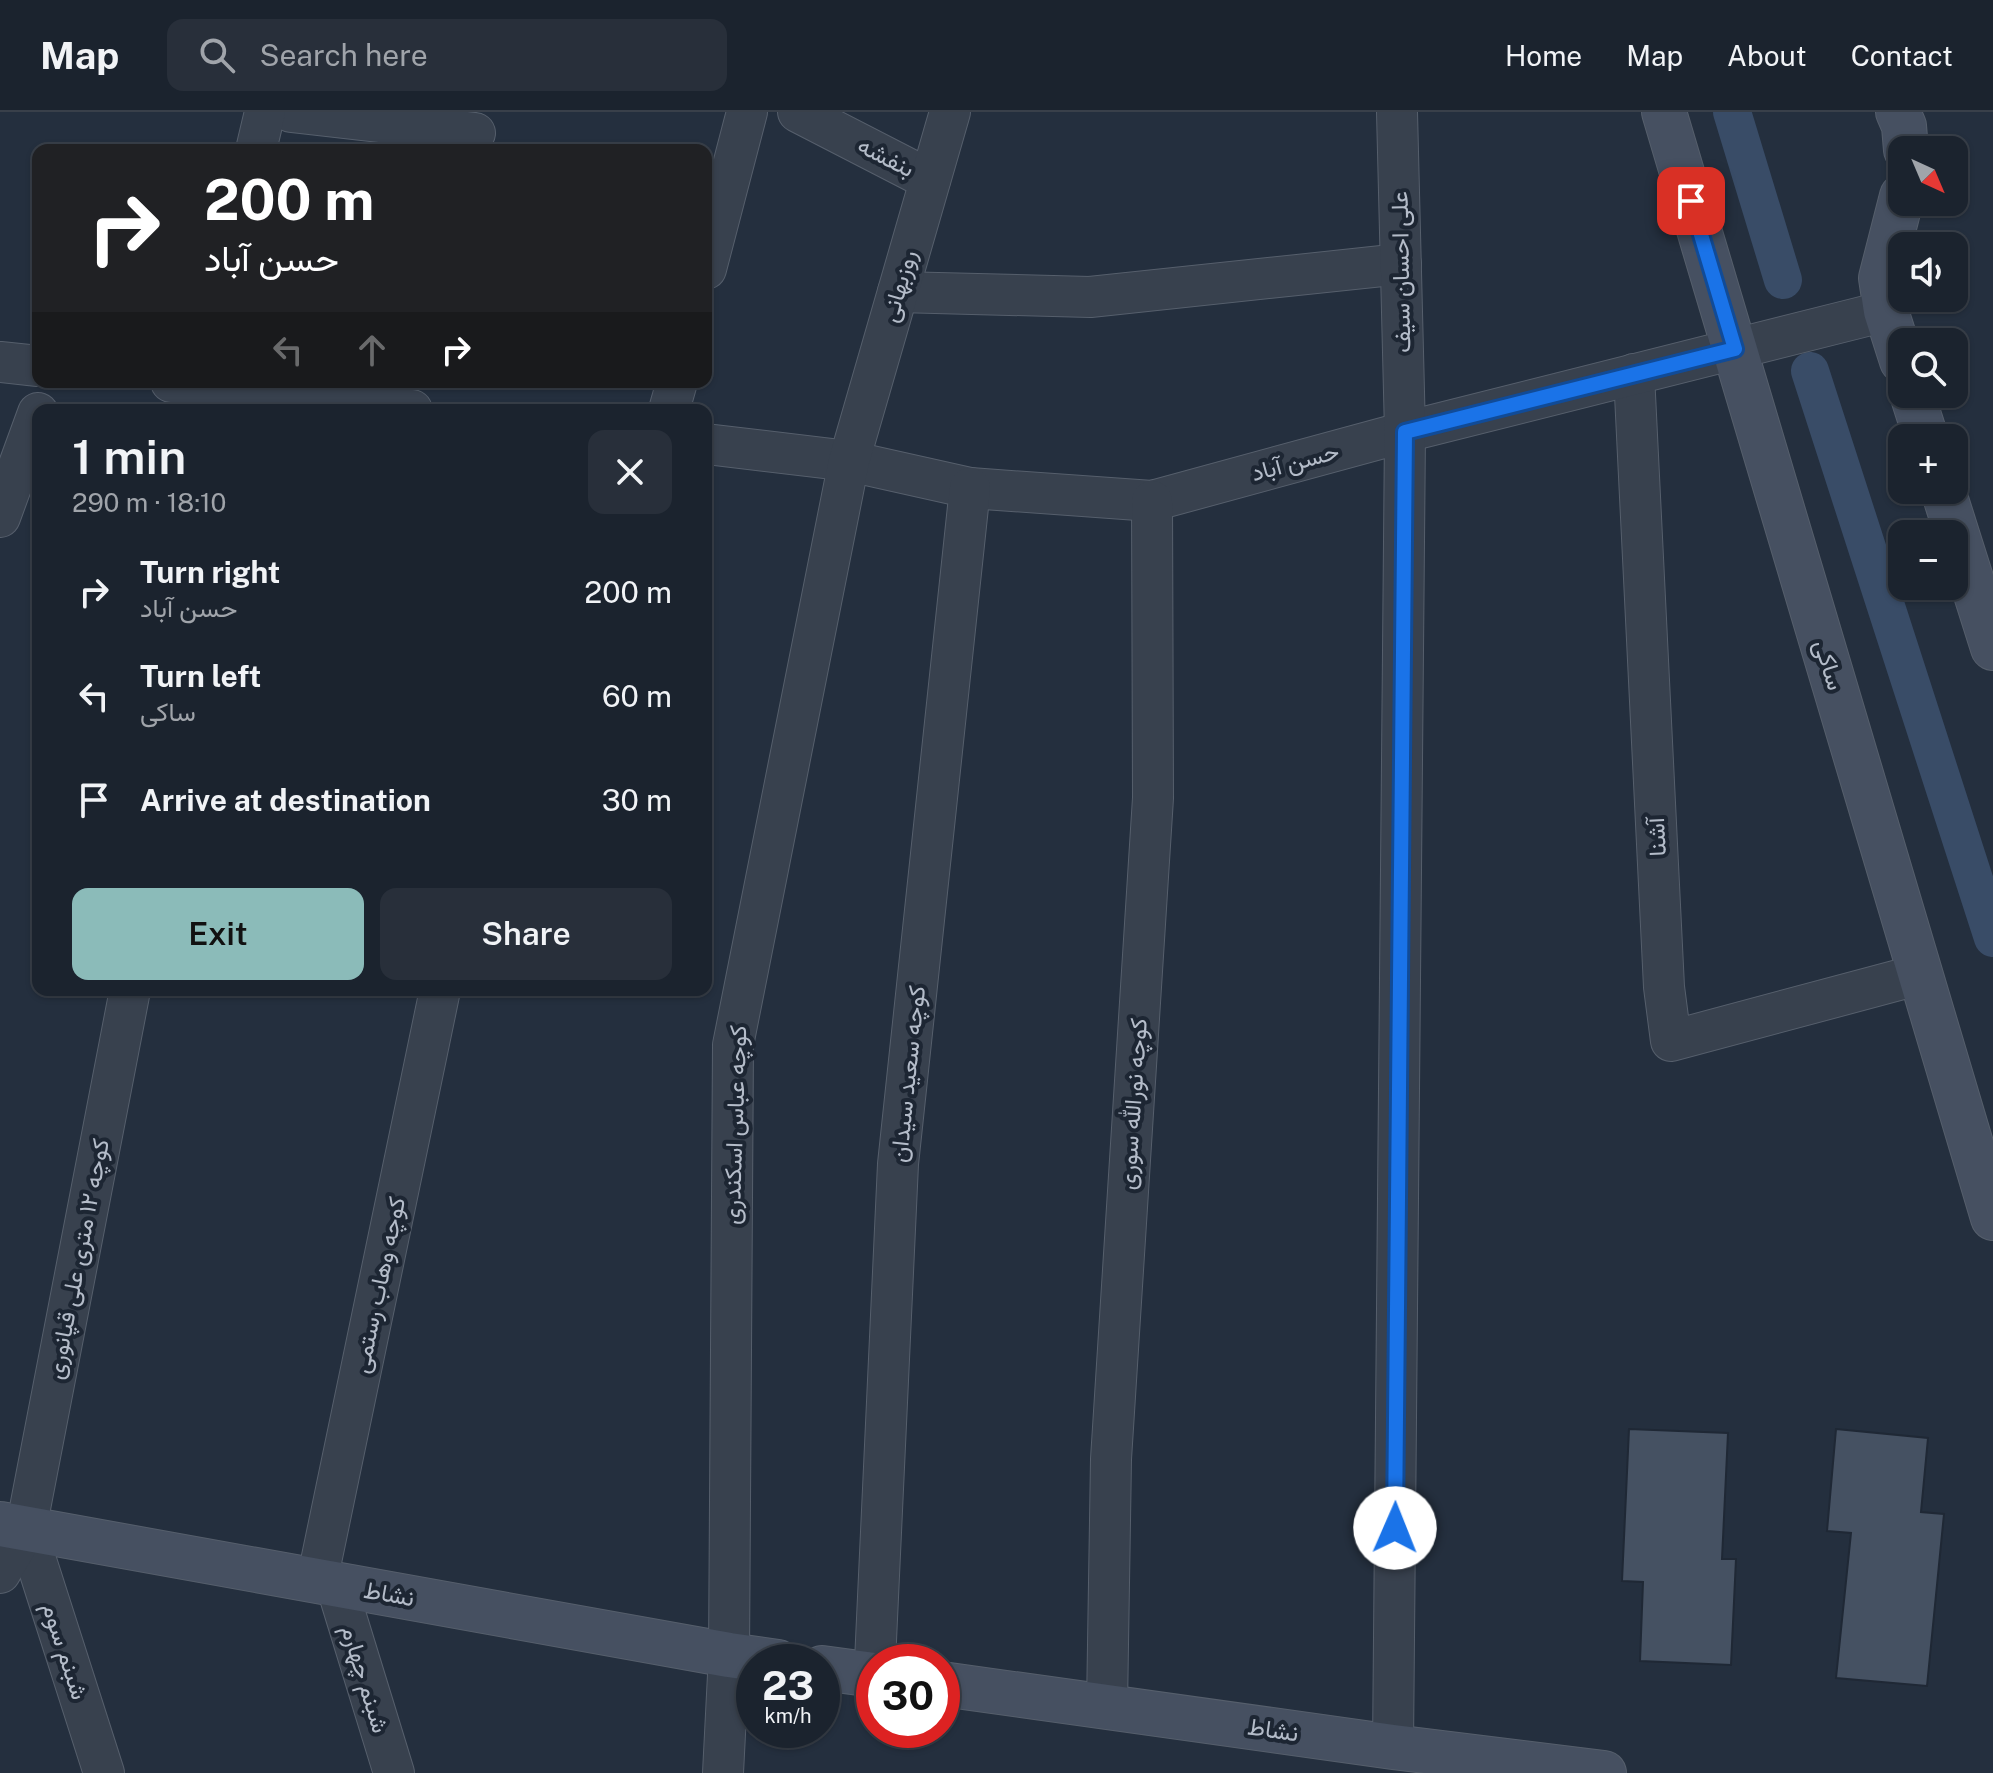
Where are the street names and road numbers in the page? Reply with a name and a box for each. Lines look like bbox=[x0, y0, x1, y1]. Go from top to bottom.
street label: بنفشه bbox=[853, 130, 919, 183]
street label: علی احسان سیف bbox=[1385, 191, 1416, 353]
street label: روزبهانی bbox=[874, 246, 924, 326]
street label: حسن آباد bbox=[1248, 436, 1342, 487]
street label: ساکی bbox=[1808, 636, 1851, 694]
street label: آشنا bbox=[1641, 814, 1671, 857]
street label: کوچه سعید سیدان bbox=[884, 984, 933, 1164]
street label: کوچه نورالله سوری bbox=[1112, 1017, 1155, 1191]
street label: کوچه عباس اسکندری bbox=[717, 1025, 754, 1225]
street label: کوچه ۱۲ متری علی قپانوری bbox=[40, 1136, 117, 1382]
street label: کوچه وهاب رستمی bbox=[346, 1194, 413, 1376]
street label: نشاط bbox=[362, 1575, 417, 1611]
street label: شبنم سوم bbox=[34, 1599, 95, 1704]
street label: شبنم چهارم bbox=[333, 1621, 396, 1737]
street label: نشاط bbox=[1246, 1712, 1300, 1746]

